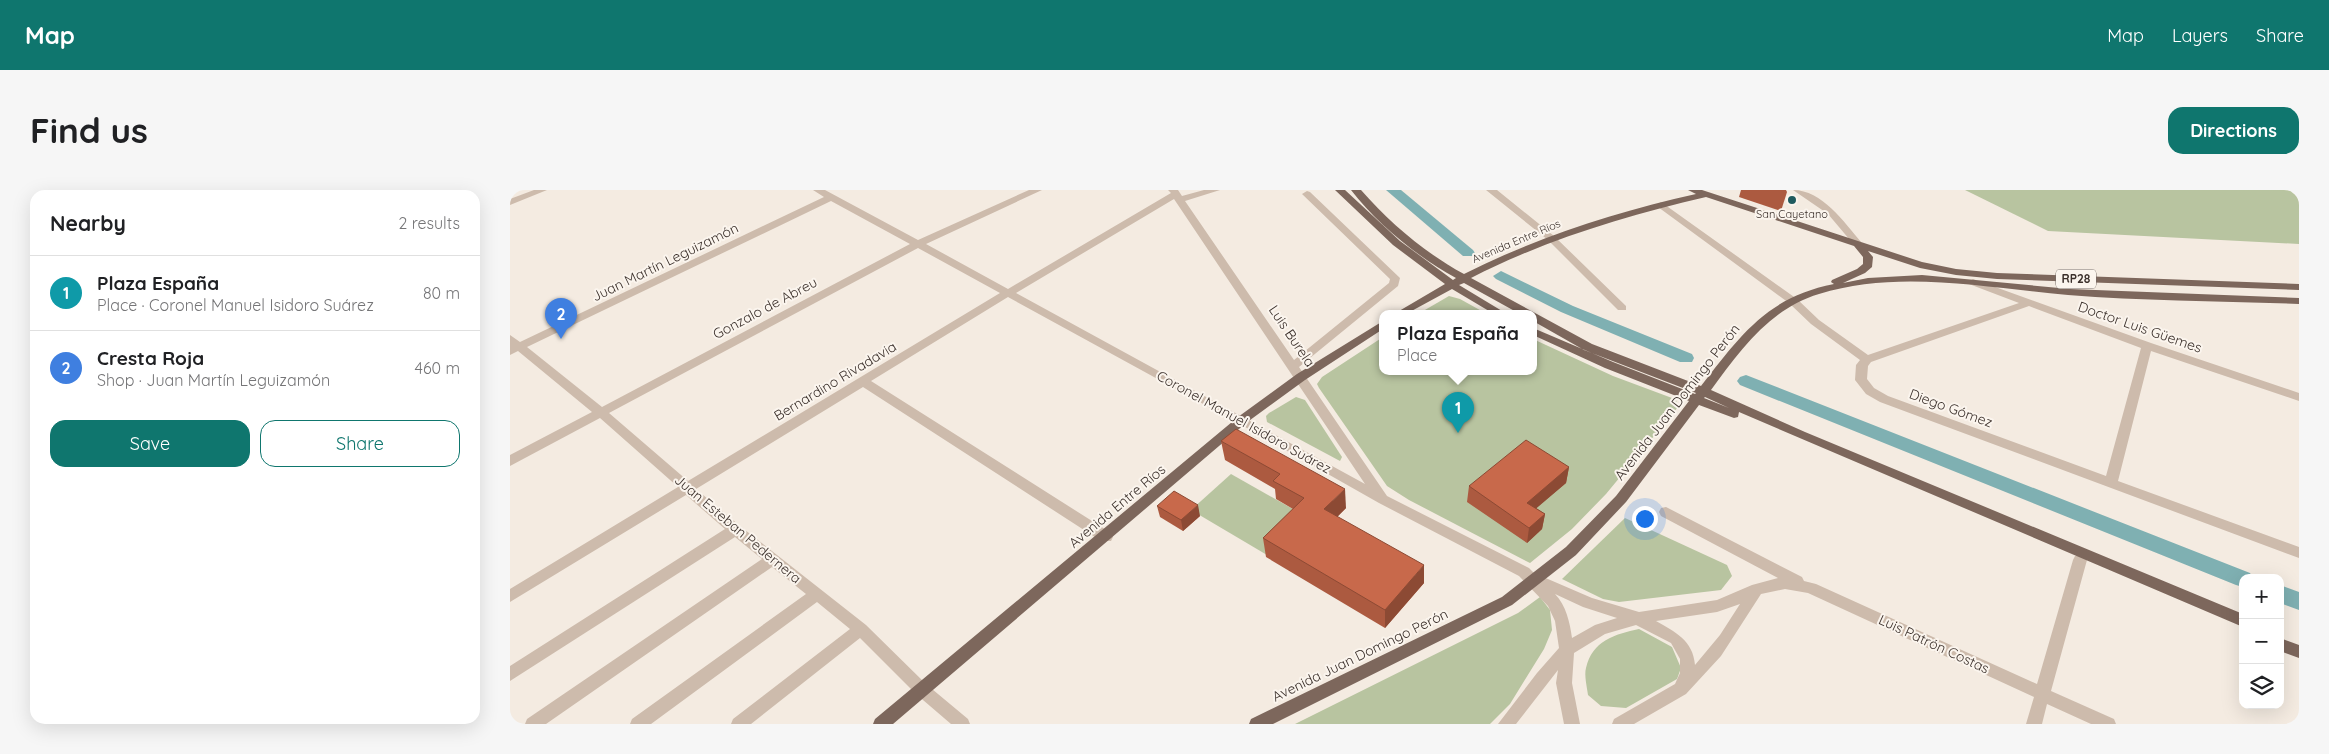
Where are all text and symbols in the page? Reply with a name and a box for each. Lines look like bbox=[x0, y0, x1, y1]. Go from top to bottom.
text: Map bbox=[25, 20, 75, 50]
text: Map bbox=[2107, 24, 2144, 47]
text: Layers bbox=[2172, 24, 2228, 47]
text: Share bbox=[2256, 24, 2304, 47]
button: Directions bbox=[2168, 107, 2299, 154]
text: Find us bbox=[30, 108, 148, 152]
marker: San Cayetano bbox=[1786, 194, 1798, 206]
place label: San Cayetano bbox=[1756, 207, 1828, 221]
text: Nearby bbox=[50, 210, 126, 236]
text: 2 results bbox=[398, 213, 460, 233]
street label: Avenida Entre Ríos bbox=[1470, 216, 1562, 266]
street label: Juan Martín Leguizamón bbox=[589, 219, 741, 305]
road number: RP28 bbox=[2056, 270, 2096, 288]
text: Plaza España bbox=[97, 271, 219, 295]
street label: Gonzalo de Abreu bbox=[710, 273, 820, 343]
text: 1 bbox=[63, 283, 69, 303]
text: 80 m bbox=[423, 283, 460, 303]
text: Place · Coronel Manuel Isidoro Suárez bbox=[97, 295, 374, 315]
street label: Doctor Luis Güemes bbox=[2076, 297, 2204, 357]
pin: 2 bbox=[545, 298, 577, 339]
street label: Luis Burela bbox=[1265, 302, 1319, 370]
popup bbox=[1379, 310, 1537, 375]
street label: Avenida Juan Domingo Perón bbox=[1610, 320, 1744, 484]
text: Plaza España bbox=[1397, 321, 1519, 345]
street label: Bernardino Rivadavia bbox=[770, 337, 900, 425]
text: Place bbox=[1397, 345, 1437, 365]
text: Cresta Roja bbox=[97, 346, 204, 370]
text: 2 bbox=[61, 358, 71, 378]
text: 460 m bbox=[414, 358, 460, 378]
street label: Coronel Manuel Isidoro Suárez bbox=[1154, 366, 1335, 478]
text: Shop · Juan Martín Leguizamón bbox=[97, 370, 330, 390]
street label: Diego Gómez bbox=[1907, 385, 1995, 431]
pin: 1 bbox=[1442, 392, 1474, 433]
button: Save bbox=[50, 420, 250, 467]
button: Share bbox=[260, 420, 460, 467]
street label: Avenida Entre Ríos bbox=[1065, 460, 1169, 552]
street label: Juan Esteban Pedernera bbox=[671, 471, 805, 587]
your location bbox=[1632, 506, 1658, 532]
map controls bbox=[2239, 574, 2284, 709]
button: + bbox=[2239, 574, 2284, 619]
street label: Avenida Juan Domingo Perón bbox=[1269, 605, 1451, 705]
street label: Luis Patrón Costas bbox=[1876, 610, 1992, 678]
button: − bbox=[2239, 619, 2284, 664]
button: layers bbox=[2239, 664, 2284, 709]

